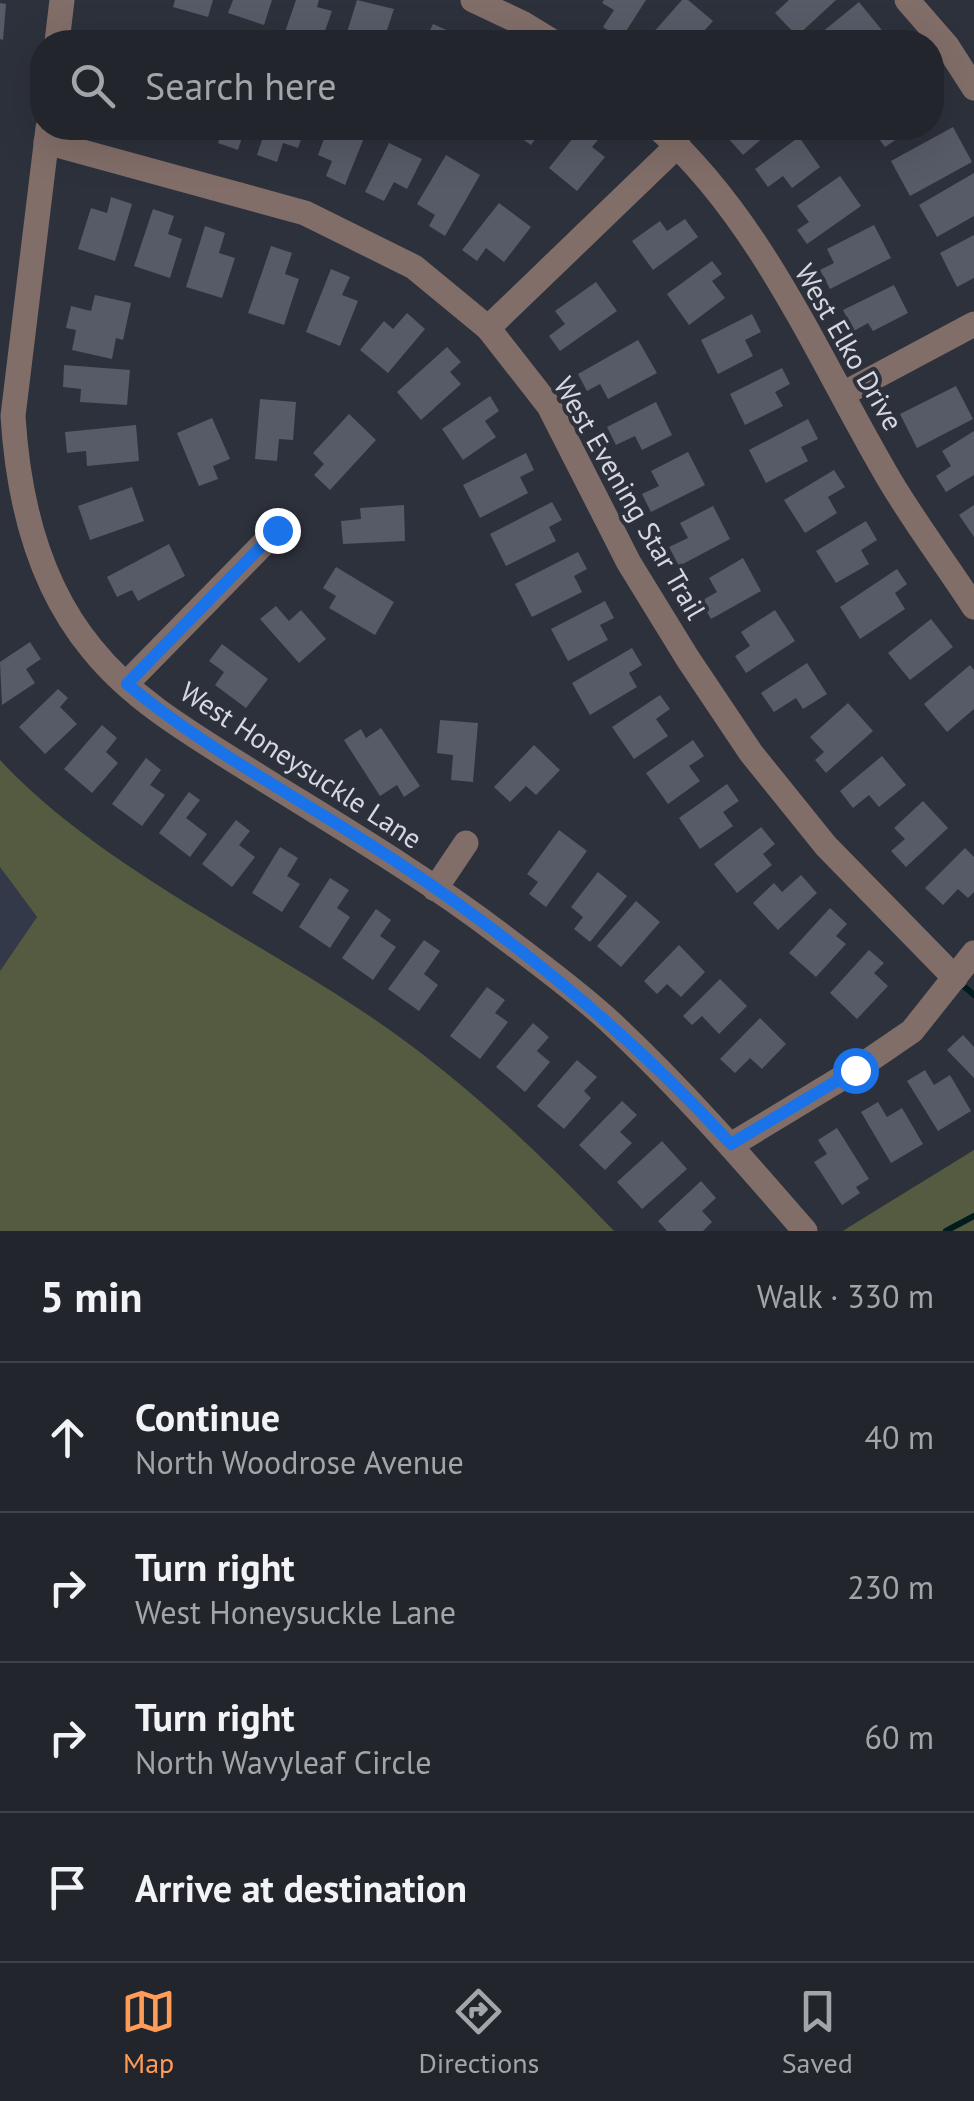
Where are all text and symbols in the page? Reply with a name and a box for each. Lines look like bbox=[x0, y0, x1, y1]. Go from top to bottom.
search box bbox=[30, 30, 944, 140]
icon: search bbox=[65, 58, 120, 113]
text: Search here bbox=[145, 61, 337, 110]
street label: West Elko Drive bbox=[787, 257, 912, 437]
street label: West Evening Star Trail bbox=[546, 370, 715, 626]
route end bbox=[255, 508, 301, 554]
street label: West Honeysuckle Lane bbox=[173, 673, 429, 857]
route start bbox=[833, 1048, 879, 1094]
text: 5 min bbox=[40, 1269, 142, 1324]
text: Walk · 330 m bbox=[757, 1275, 934, 1317]
text: Continue bbox=[135, 1392, 280, 1441]
icon: ahead bbox=[40, 1410, 95, 1465]
text: 40 m bbox=[865, 1416, 934, 1458]
text: North Woodrose Avenue bbox=[135, 1441, 464, 1483]
text: Turn right bbox=[135, 1542, 295, 1591]
icon: right bbox=[40, 1560, 95, 1615]
text: 230 m bbox=[847, 1566, 934, 1608]
text: West Honeysuckle Lane bbox=[135, 1591, 456, 1633]
text: Turn right bbox=[135, 1692, 295, 1741]
icon: right bbox=[40, 1710, 95, 1765]
text: 60 m bbox=[865, 1716, 934, 1758]
text: North Wavyleaf Circle bbox=[135, 1741, 431, 1783]
icon: arrive bbox=[40, 1860, 95, 1915]
text: Arrive at destination bbox=[135, 1863, 467, 1912]
tab: Map bbox=[121, 1984, 176, 2081]
tab: Directions bbox=[418, 1984, 539, 2081]
tab: Saved bbox=[782, 1984, 853, 2081]

